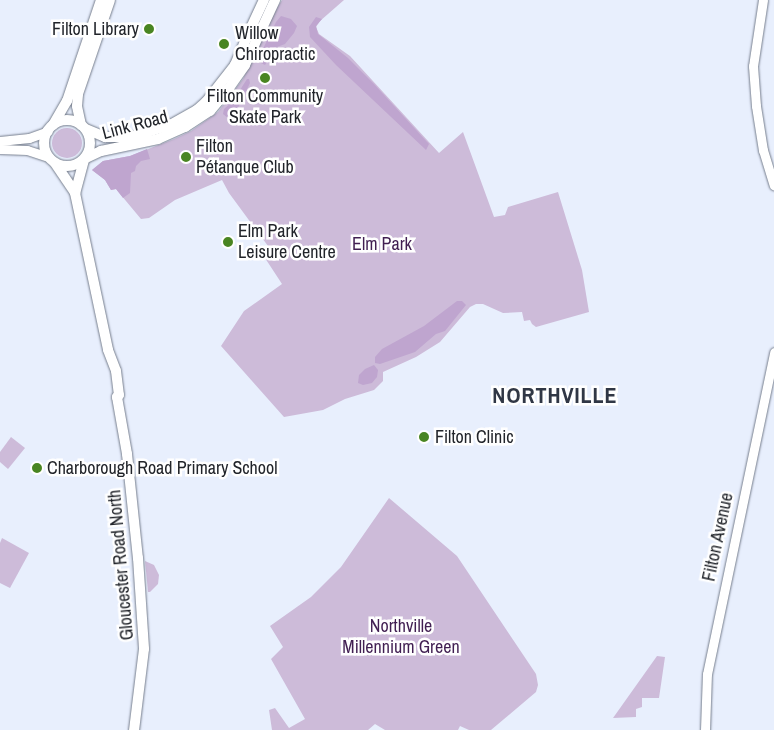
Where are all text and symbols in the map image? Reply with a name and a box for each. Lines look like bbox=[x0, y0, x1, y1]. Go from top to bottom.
place label: Filton Library bbox=[52, 18, 139, 40]
marker: Filton Library bbox=[143, 23, 155, 35]
place label: Willow Chiropractic bbox=[235, 23, 315, 66]
marker: Willow Chiropractic bbox=[217, 37, 231, 51]
marker: Filton Community Skate Park bbox=[259, 72, 271, 84]
place label: Filton Community Skate Park bbox=[207, 86, 323, 128]
street label: Link Road bbox=[100, 106, 170, 144]
place label: Filton Pétanque Club bbox=[196, 136, 294, 178]
marker: Filton Pétanque Club bbox=[180, 151, 192, 163]
place label: Elm Park Leisure Centre bbox=[238, 221, 336, 264]
park label: Elm Park bbox=[352, 233, 412, 255]
marker: Elm Park Leisure Centre bbox=[222, 236, 234, 248]
district label: NORTHVILLE bbox=[491, 383, 619, 409]
place label: Filton Clinic bbox=[435, 426, 514, 448]
marker: Filton Clinic bbox=[417, 430, 431, 444]
place label: Charborough Road Primary School bbox=[47, 457, 278, 479]
marker: Charborough Road Primary School bbox=[31, 462, 43, 474]
street label: Gloucester Road North bbox=[104, 489, 138, 641]
street label: Filton Avenue bbox=[698, 490, 738, 584]
park label: Northville Millennium Green bbox=[342, 616, 460, 659]

